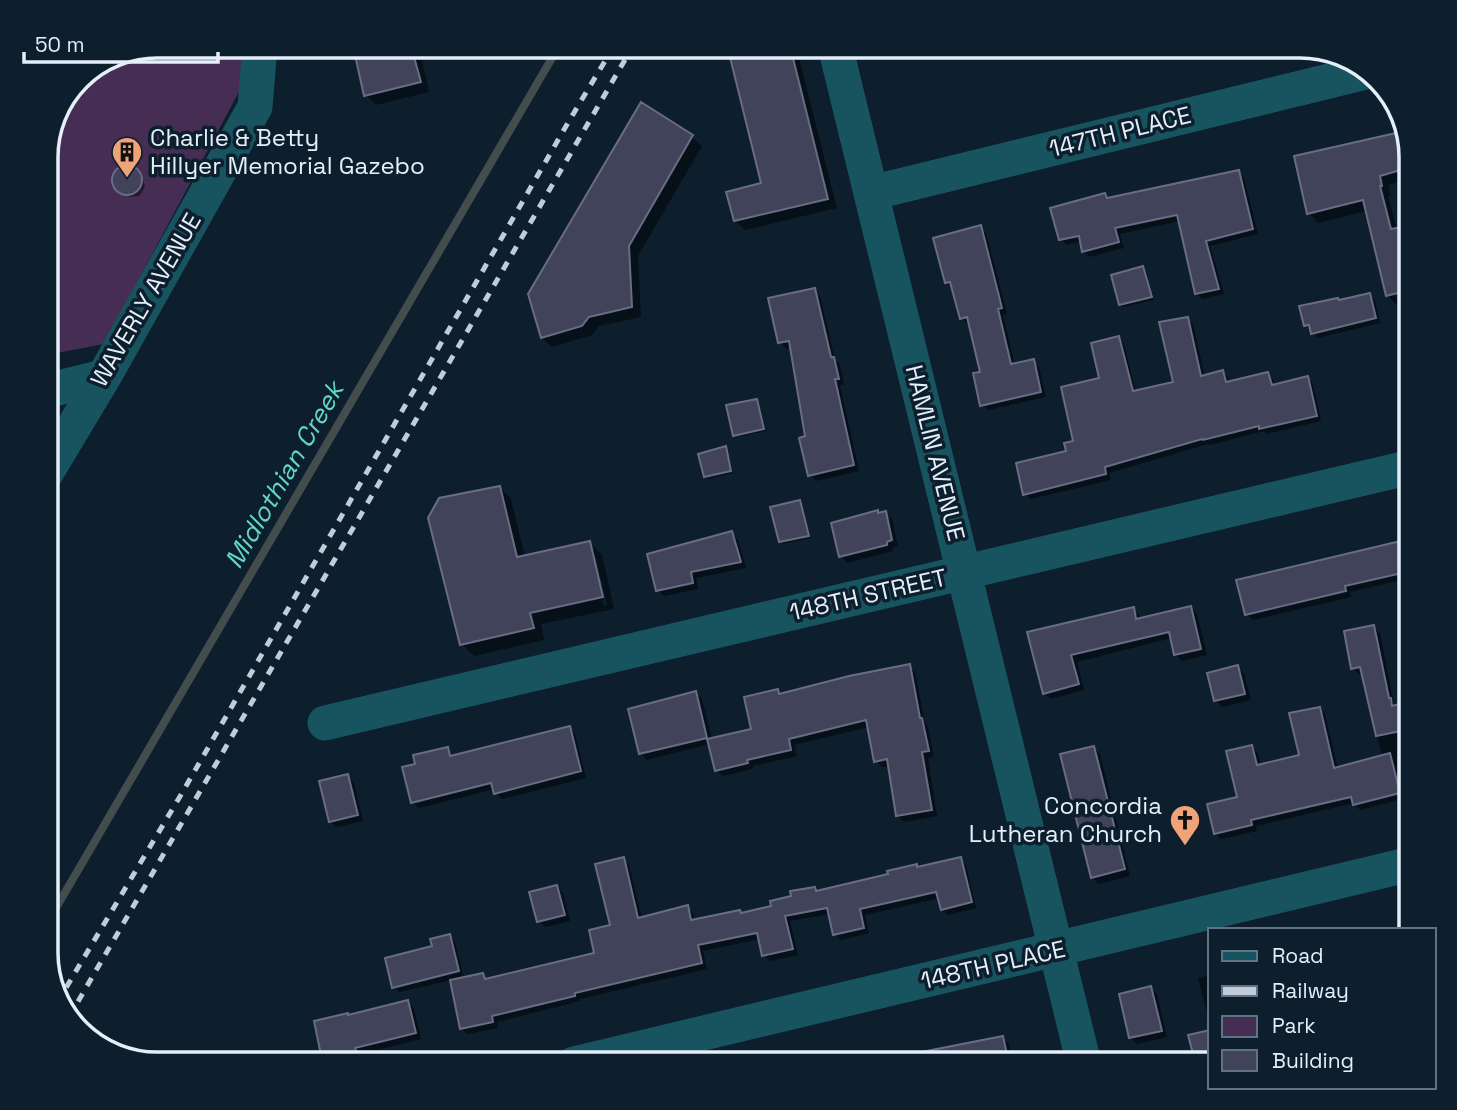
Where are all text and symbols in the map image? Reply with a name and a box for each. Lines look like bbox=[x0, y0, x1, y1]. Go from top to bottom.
scale bar bbox=[24, 21, 219, 65]
text: 50 m bbox=[35, 31, 85, 58]
street label: 147TH PLACE bbox=[1046, 99, 1194, 164]
place label: Charlie & Betty Hillyer Memorial Gazebo bbox=[150, 122, 425, 181]
building icon: Charlie & Betty Hillyer Memorial Gazebo bbox=[110, 135, 144, 179]
street label: WAVERLY AVENUE bbox=[83, 207, 208, 392]
street label: HAMLIN AVENUE bbox=[899, 362, 972, 544]
water label: Midlothian Creek bbox=[217, 373, 353, 575]
street label: 148TH STREET bbox=[786, 561, 950, 628]
place label: Concordia Lutheran Church bbox=[969, 790, 1162, 849]
church icon: Concordia Lutheran Church bbox=[1168, 803, 1202, 847]
legend bbox=[1208, 928, 1436, 1089]
street label: 148TH PLACE bbox=[918, 933, 1068, 996]
text: Road bbox=[1272, 942, 1324, 969]
text: Railway bbox=[1272, 977, 1349, 1004]
text: Park bbox=[1272, 1012, 1316, 1039]
text: Building bbox=[1272, 1047, 1354, 1074]

